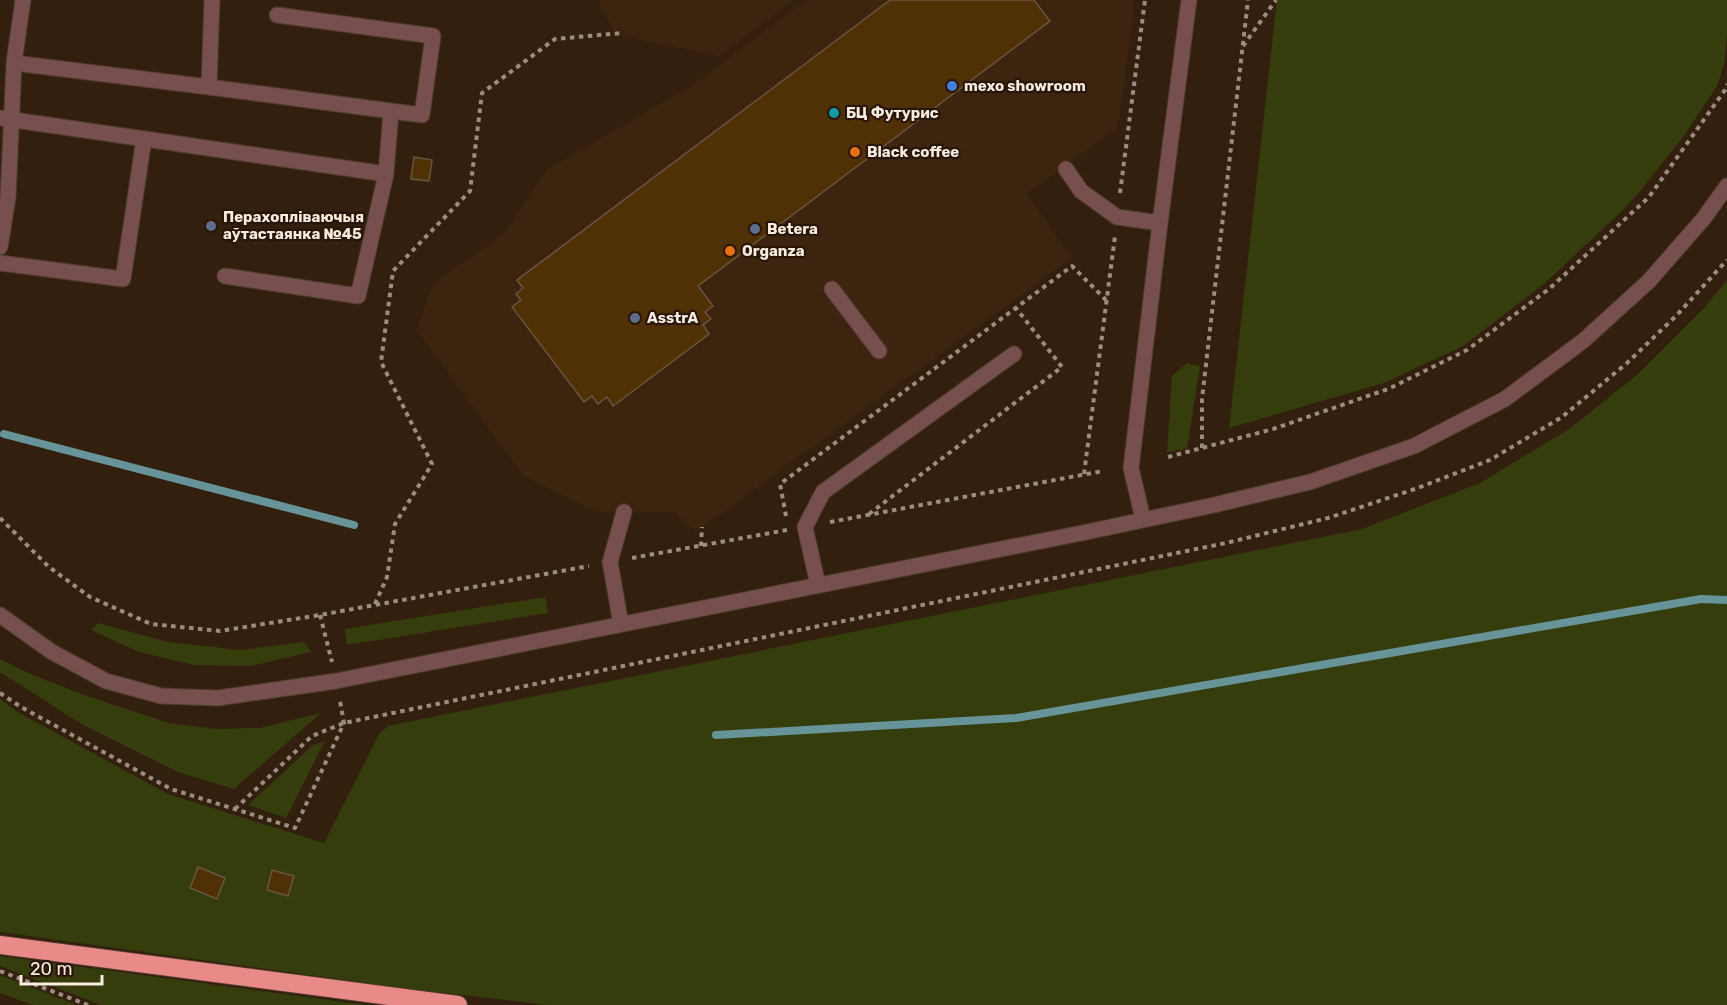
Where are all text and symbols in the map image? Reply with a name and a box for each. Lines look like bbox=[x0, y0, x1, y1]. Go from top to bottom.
place label: mexo showroom bbox=[964, 77, 1086, 95]
marker: mexo showroom bbox=[945, 79, 959, 93]
place label: БЦ Футурис bbox=[846, 104, 939, 122]
marker: БЦ Футурис bbox=[827, 106, 841, 120]
place label: Black coffee bbox=[867, 143, 959, 161]
marker: Black coffee bbox=[848, 145, 862, 159]
place label: Перахопліваючыя аўтастаянка №45 bbox=[223, 208, 364, 243]
marker: Перахопліваючыя аўтастаянка №45 bbox=[204, 219, 218, 233]
place label: Betera bbox=[767, 220, 818, 238]
marker: Betera bbox=[748, 222, 762, 236]
place label: Organza bbox=[742, 242, 805, 260]
marker: Organza bbox=[723, 244, 737, 258]
place label: AsstrA bbox=[647, 309, 698, 327]
marker: AsstrA bbox=[628, 311, 642, 325]
scale bar bbox=[21, 948, 102, 986]
text: 20 m bbox=[30, 958, 72, 980]

